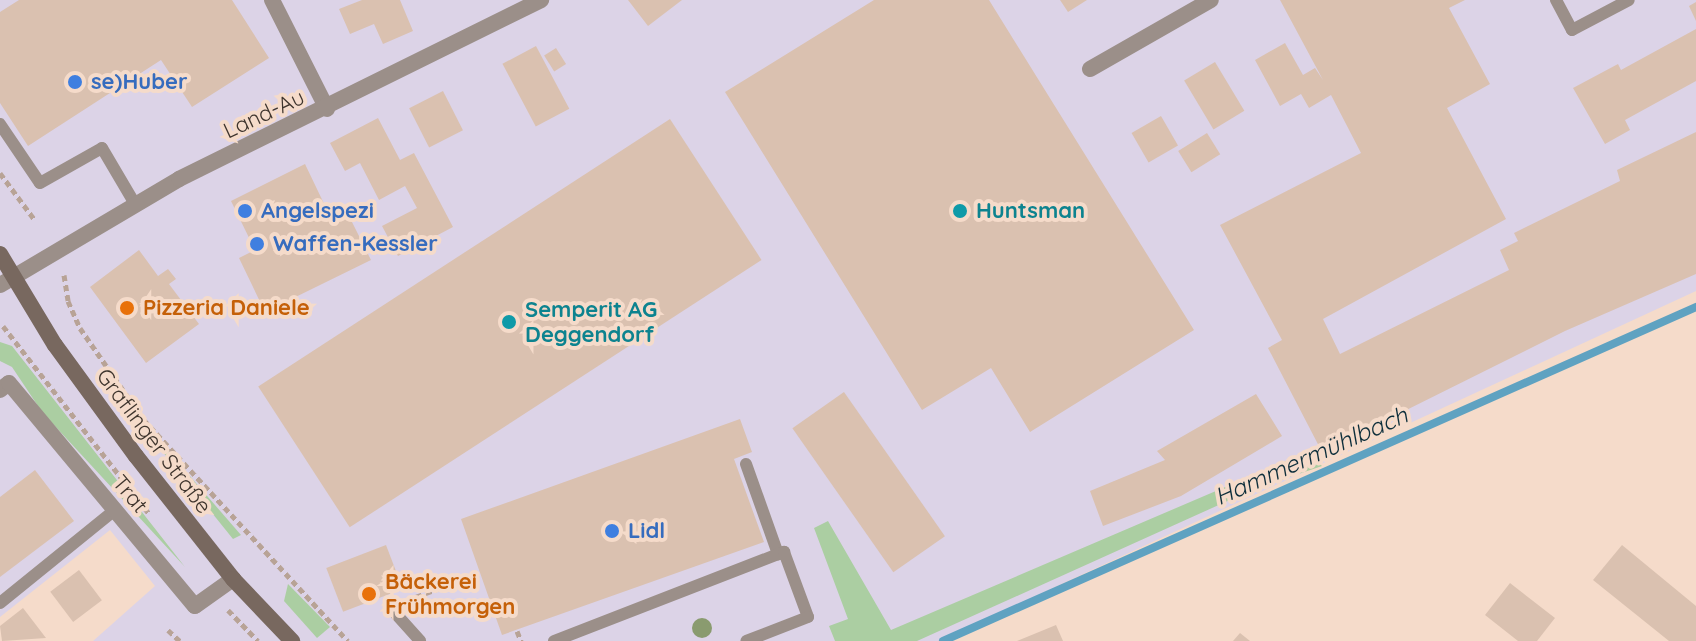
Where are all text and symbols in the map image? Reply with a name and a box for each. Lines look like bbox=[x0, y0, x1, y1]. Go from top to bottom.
place label: se)Huber bbox=[91, 69, 188, 95]
marker: se)Huber bbox=[66, 73, 84, 91]
street label: Land-Au bbox=[219, 84, 309, 144]
place label: Angelspezi bbox=[261, 198, 374, 224]
place label: Huntsman bbox=[976, 198, 1085, 224]
marker: Angelspezi bbox=[236, 202, 254, 220]
marker: Huntsman bbox=[951, 202, 969, 220]
place label: Waffen-Kessler bbox=[273, 231, 438, 257]
marker: Waffen-Kessler bbox=[248, 235, 266, 253]
place label: Pizzeria Daniele bbox=[143, 295, 310, 321]
place label: Semperit AG Deggendorf bbox=[525, 296, 657, 348]
marker: Pizzeria Daniele bbox=[118, 299, 136, 317]
marker: Semperit AG Deggendorf bbox=[500, 313, 518, 331]
street label: Graflinger Straße bbox=[91, 363, 217, 519]
water label: Hammermühlbach bbox=[1210, 400, 1412, 512]
street label: Trat bbox=[107, 470, 153, 518]
place label: Lidl bbox=[628, 518, 665, 544]
marker: Lidl bbox=[603, 522, 621, 540]
place label: Bäckerei Frühmorgen bbox=[385, 568, 515, 620]
marker: Bäckerei Frühmorgen bbox=[360, 585, 378, 603]

